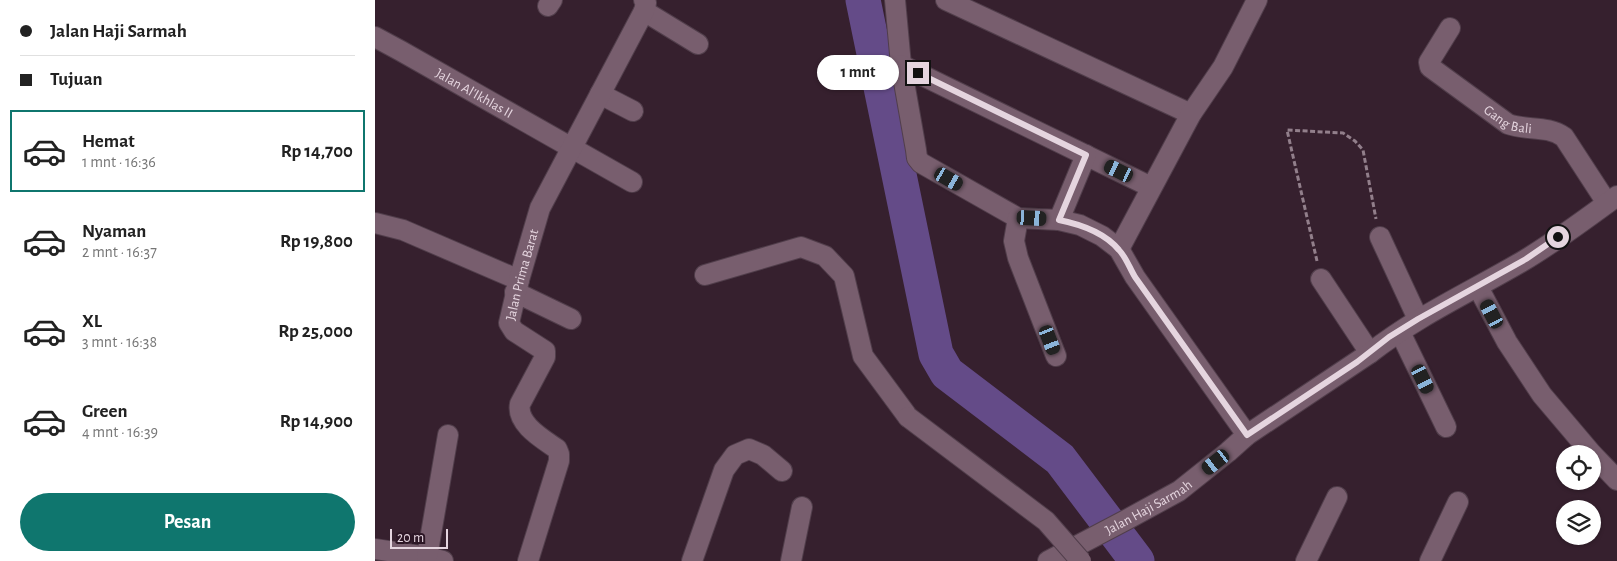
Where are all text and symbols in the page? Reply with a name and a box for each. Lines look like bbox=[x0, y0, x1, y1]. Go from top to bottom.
text: Jalan Haji Sarmah bbox=[50, 22, 187, 41]
callout: 1 mnt bbox=[818, 56, 901, 90]
route end bbox=[907, 62, 929, 84]
text: 1 mnt bbox=[841, 64, 875, 80]
street label: Jalan Al'Ikhlas II bbox=[433, 66, 515, 121]
text: Tujuan bbox=[50, 70, 103, 89]
street label: Gang Bali bbox=[1481, 103, 1532, 136]
icon: car bbox=[22, 129, 67, 174]
text: Hemat bbox=[82, 132, 135, 151]
text: Rp 14,700 bbox=[281, 142, 353, 161]
text: 1 mnt · 16:36 bbox=[82, 154, 156, 170]
car bbox=[1102, 158, 1135, 184]
car bbox=[932, 165, 965, 193]
car bbox=[1016, 210, 1047, 226]
icon: car bbox=[22, 219, 67, 264]
text: Nyaman bbox=[82, 222, 146, 241]
route start bbox=[1547, 226, 1569, 248]
street label: Jalan Prima Barat bbox=[504, 227, 542, 322]
text: Rp 19,800 bbox=[280, 232, 353, 251]
text: 2 mnt · 16:37 bbox=[82, 244, 157, 260]
car bbox=[1478, 297, 1505, 331]
icon: car bbox=[22, 309, 67, 354]
text: XL bbox=[82, 312, 102, 331]
text: Rp 25,000 bbox=[278, 322, 353, 341]
car bbox=[1037, 323, 1062, 357]
text: 3 mnt · 16:38 bbox=[82, 334, 157, 350]
car bbox=[1409, 362, 1436, 396]
icon: car bbox=[22, 399, 67, 444]
text: Green bbox=[82, 402, 128, 421]
text: Rp 14,900 bbox=[280, 412, 353, 431]
text: 4 mnt · 16:39 bbox=[82, 424, 158, 440]
map controls bbox=[1556, 445, 1601, 545]
button: locate bbox=[1556, 445, 1601, 490]
car bbox=[1199, 447, 1232, 477]
street label: Jalan Haji Sarmah bbox=[1103, 478, 1195, 538]
button: Pesan bbox=[20, 493, 355, 551]
button: layers bbox=[1556, 500, 1601, 545]
scale bar bbox=[390, 526, 447, 549]
text: 20 m bbox=[397, 531, 424, 545]

